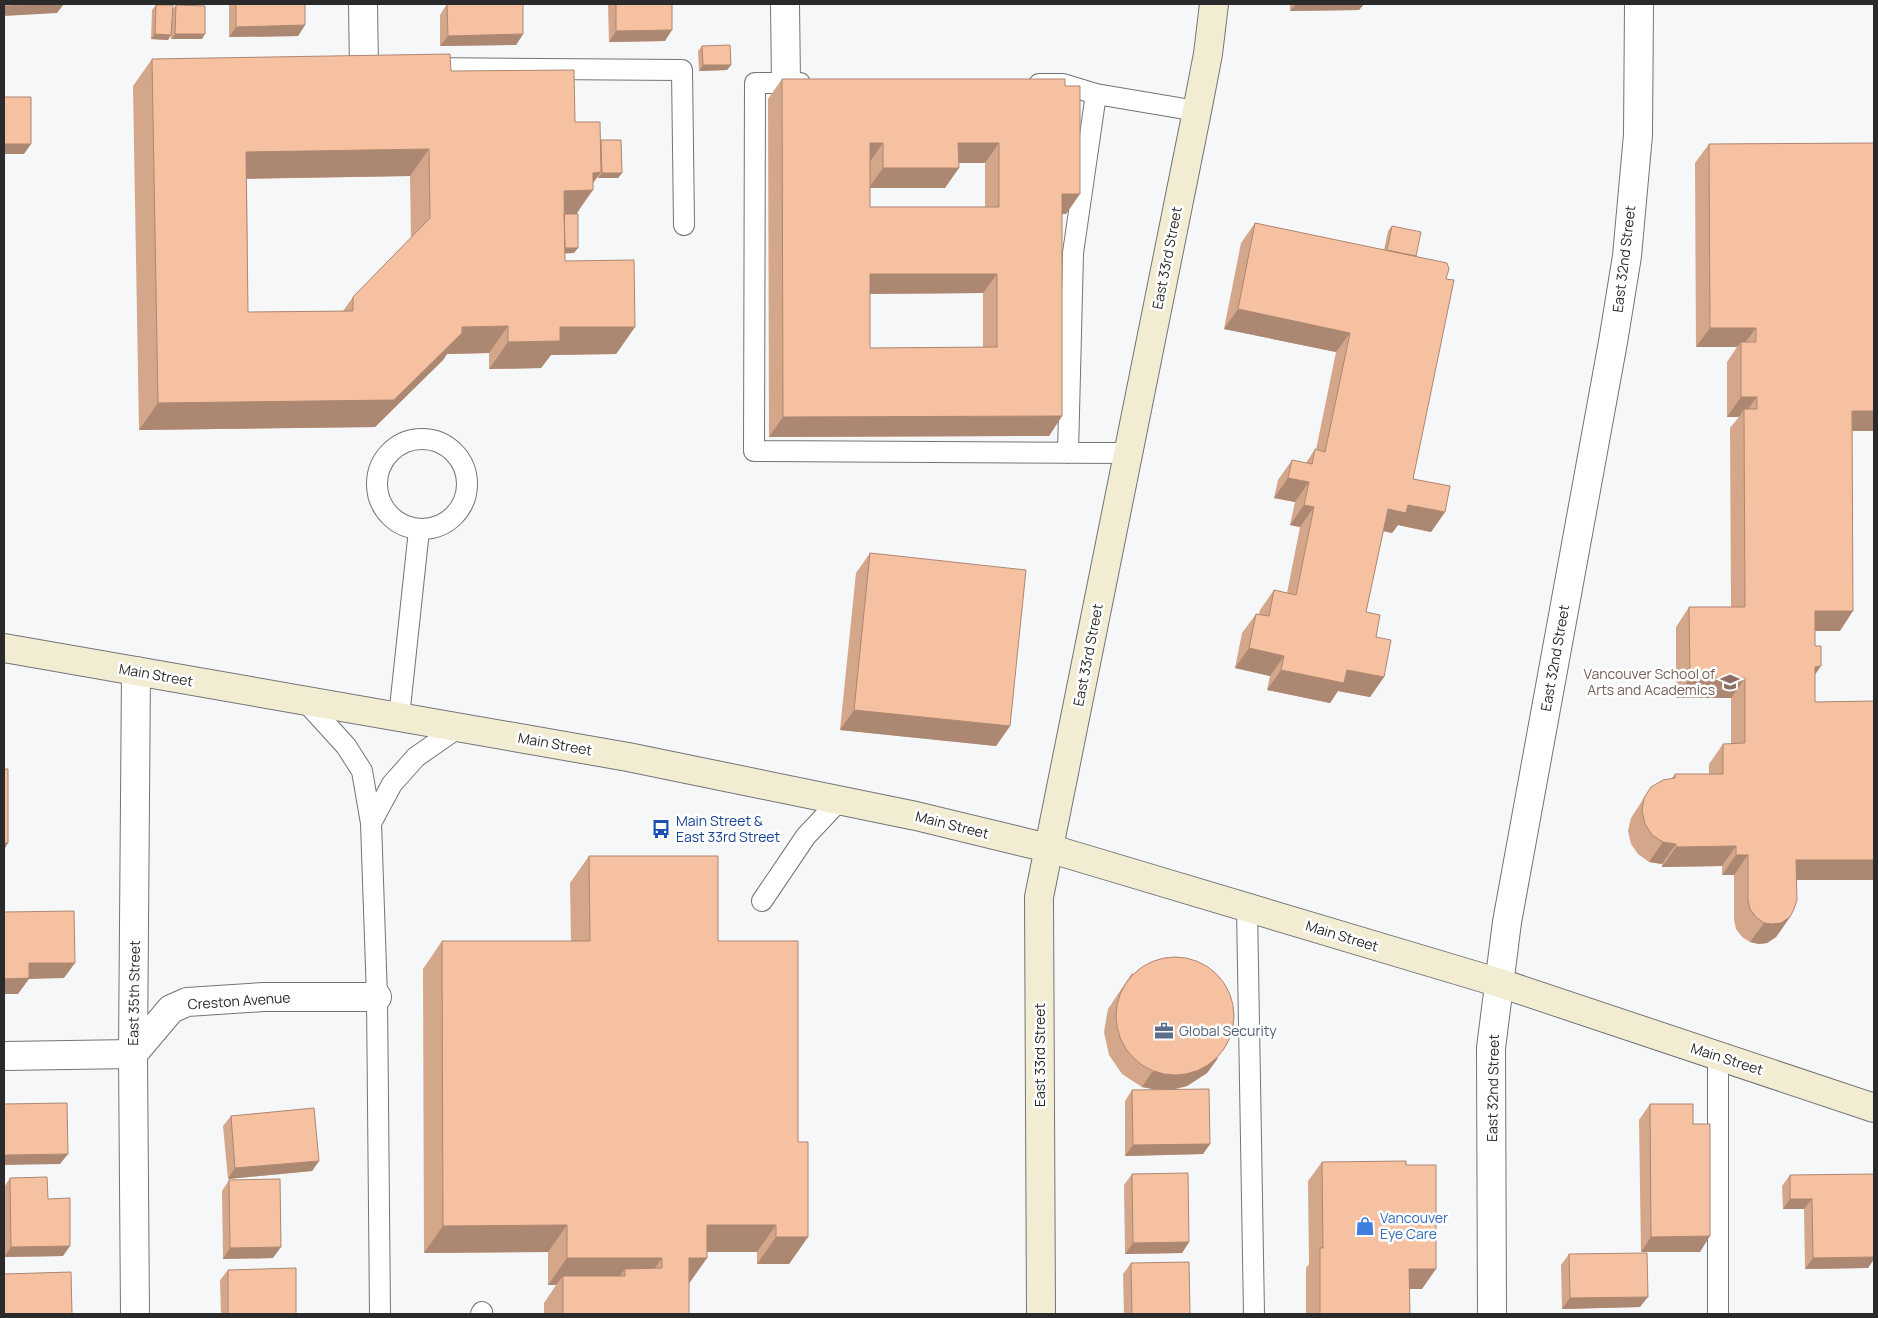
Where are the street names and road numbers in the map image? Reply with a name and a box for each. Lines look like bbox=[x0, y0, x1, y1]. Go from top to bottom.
street label: East 32nd Street bbox=[1608, 204, 1640, 314]
street label: East 33rd Street bbox=[1147, 205, 1186, 311]
street label: East 33rd Street bbox=[1068, 602, 1107, 708]
street label: East 32nd Street bbox=[1536, 603, 1573, 713]
street label: Main Street bbox=[117, 659, 195, 690]
street label: Main Street bbox=[516, 728, 594, 759]
street label: Main Street bbox=[913, 806, 991, 843]
street label: Main Street bbox=[1303, 915, 1381, 956]
street label: East 35th Street bbox=[123, 940, 144, 1046]
street label: Creston Avenue bbox=[187, 987, 291, 1014]
street label: East 33rd Street bbox=[1030, 1003, 1049, 1107]
street label: East 32nd Street bbox=[1482, 1034, 1503, 1142]
street label: Main Street bbox=[1689, 1038, 1766, 1079]

